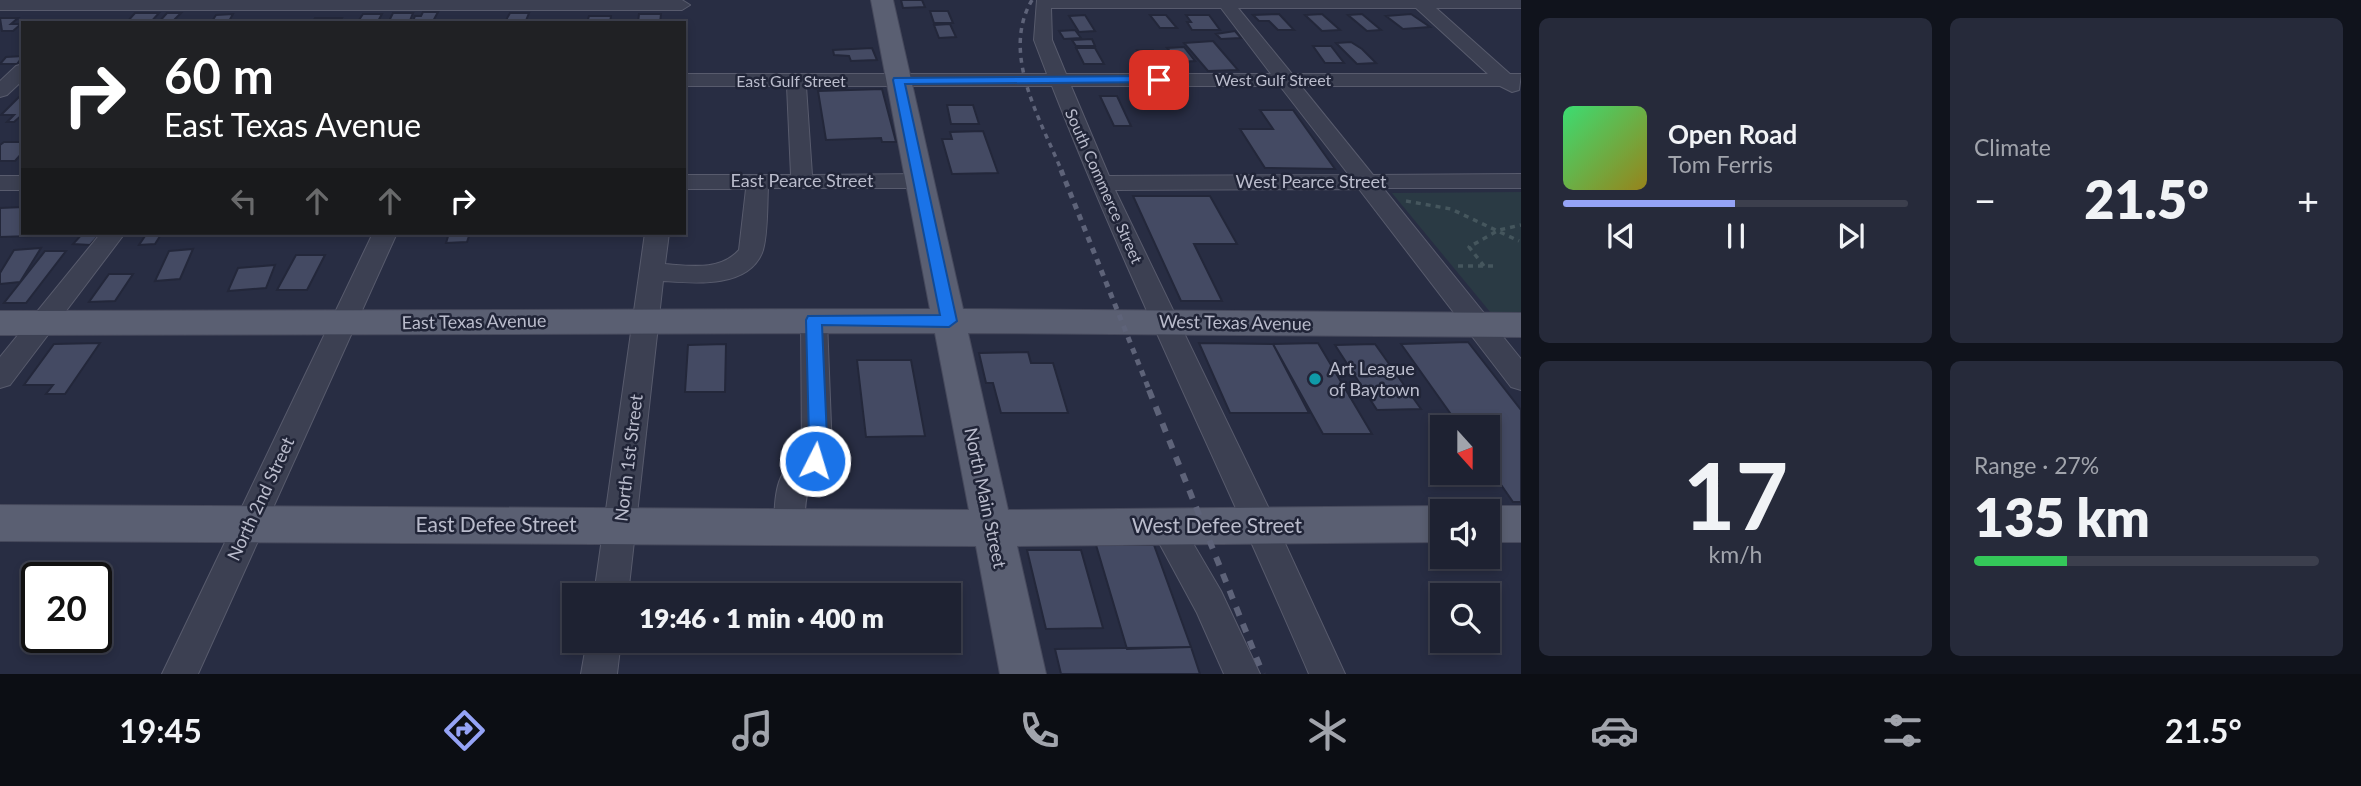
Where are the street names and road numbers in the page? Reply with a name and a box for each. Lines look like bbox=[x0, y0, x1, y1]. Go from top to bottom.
street label: West Gulf Street bbox=[1215, 70, 1332, 89]
street label: East Gulf Street bbox=[736, 71, 846, 90]
street label: South Commerce Street bbox=[1062, 105, 1147, 266]
street label: East Pearce Street bbox=[731, 169, 874, 191]
street label: West Pearce Street bbox=[1236, 170, 1387, 192]
street label: East Texas Avenue bbox=[401, 309, 546, 333]
street label: West Texas Avenue bbox=[1159, 310, 1311, 334]
street label: North 1st Street bbox=[609, 392, 647, 523]
street label: North Main Street bbox=[960, 426, 1012, 571]
street label: North 2nd Street bbox=[222, 433, 299, 564]
street label: East Defee Street bbox=[415, 511, 577, 536]
street label: West Defee Street bbox=[1132, 512, 1303, 537]

